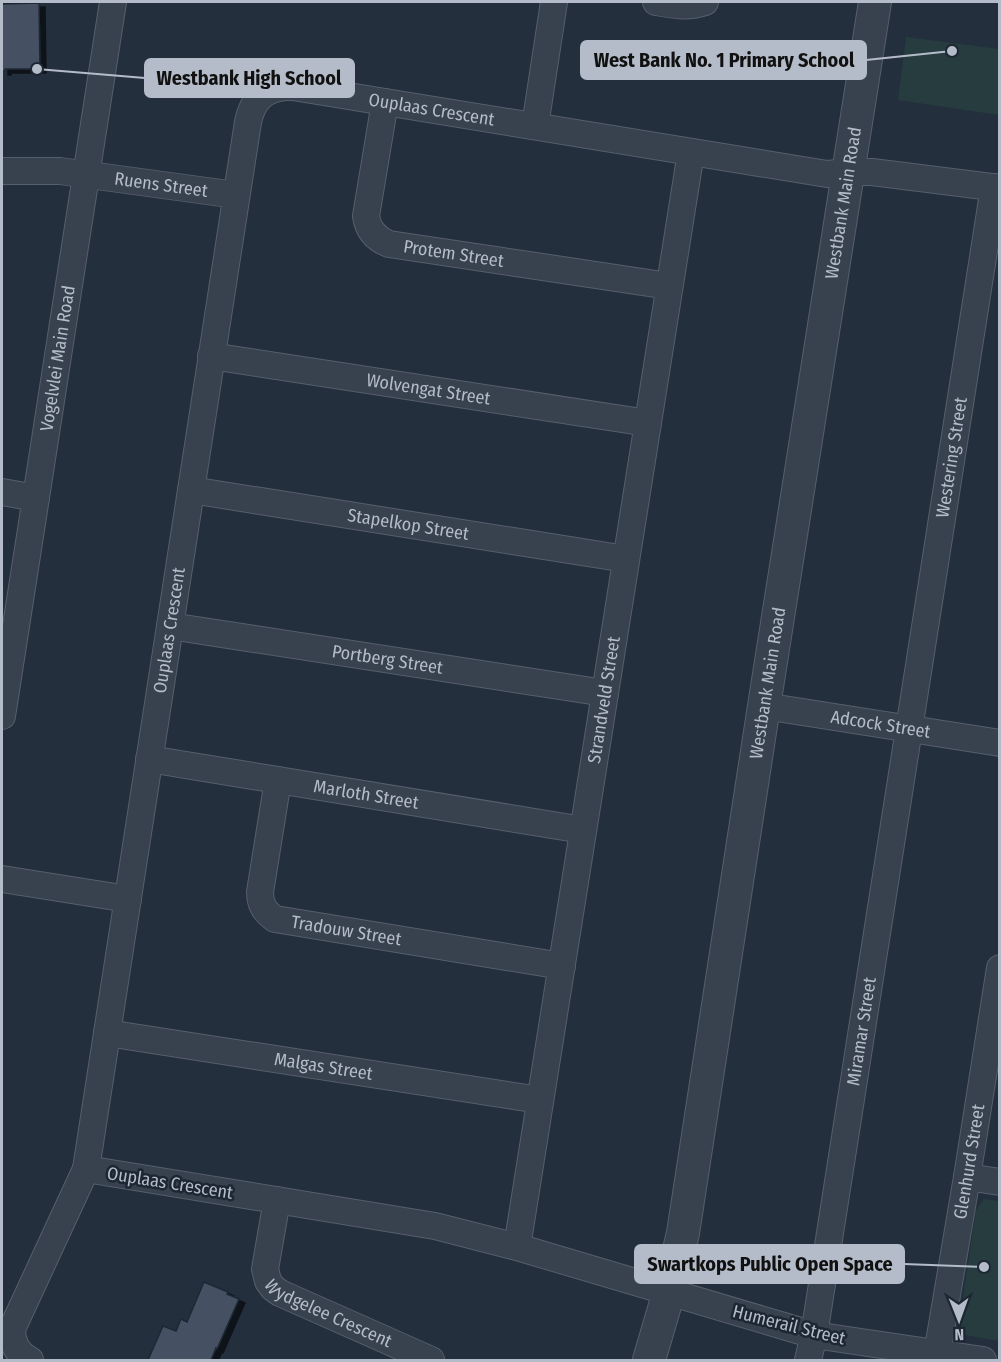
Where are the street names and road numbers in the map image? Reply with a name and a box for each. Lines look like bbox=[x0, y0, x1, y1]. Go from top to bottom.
street label: Ouplaas Crescent bbox=[367, 88, 496, 131]
street label: Westbank Main Road bbox=[821, 125, 866, 280]
street label: Ruens Street bbox=[113, 168, 209, 202]
street label: Protem Street bbox=[402, 235, 505, 272]
street label: Vogelvlei Main Road bbox=[35, 284, 80, 433]
street label: Wolvengat Street bbox=[365, 369, 492, 410]
street label: Westering Street bbox=[931, 395, 972, 519]
street label: Stapelkop Street bbox=[346, 504, 471, 545]
street label: Ouplaas Crescent bbox=[149, 566, 190, 695]
street label: Westbank Main Road bbox=[745, 605, 790, 760]
street label: Strandveld Street bbox=[583, 635, 625, 765]
street label: Portberg Street bbox=[330, 640, 445, 679]
street label: Adcock Street bbox=[829, 706, 932, 743]
street label: Marloth Street bbox=[312, 775, 420, 814]
street label: Tradouw Street bbox=[290, 911, 403, 951]
street label: Miramar Street bbox=[842, 976, 881, 1087]
street label: Malgas Street bbox=[273, 1048, 374, 1085]
street label: Glenhurd Street bbox=[949, 1102, 989, 1221]
street label: Ouplaas Crescent bbox=[105, 1162, 235, 1204]
street label: Wydgelee Crescent bbox=[259, 1275, 395, 1352]
street label: Humerail Street bbox=[730, 1300, 848, 1350]

